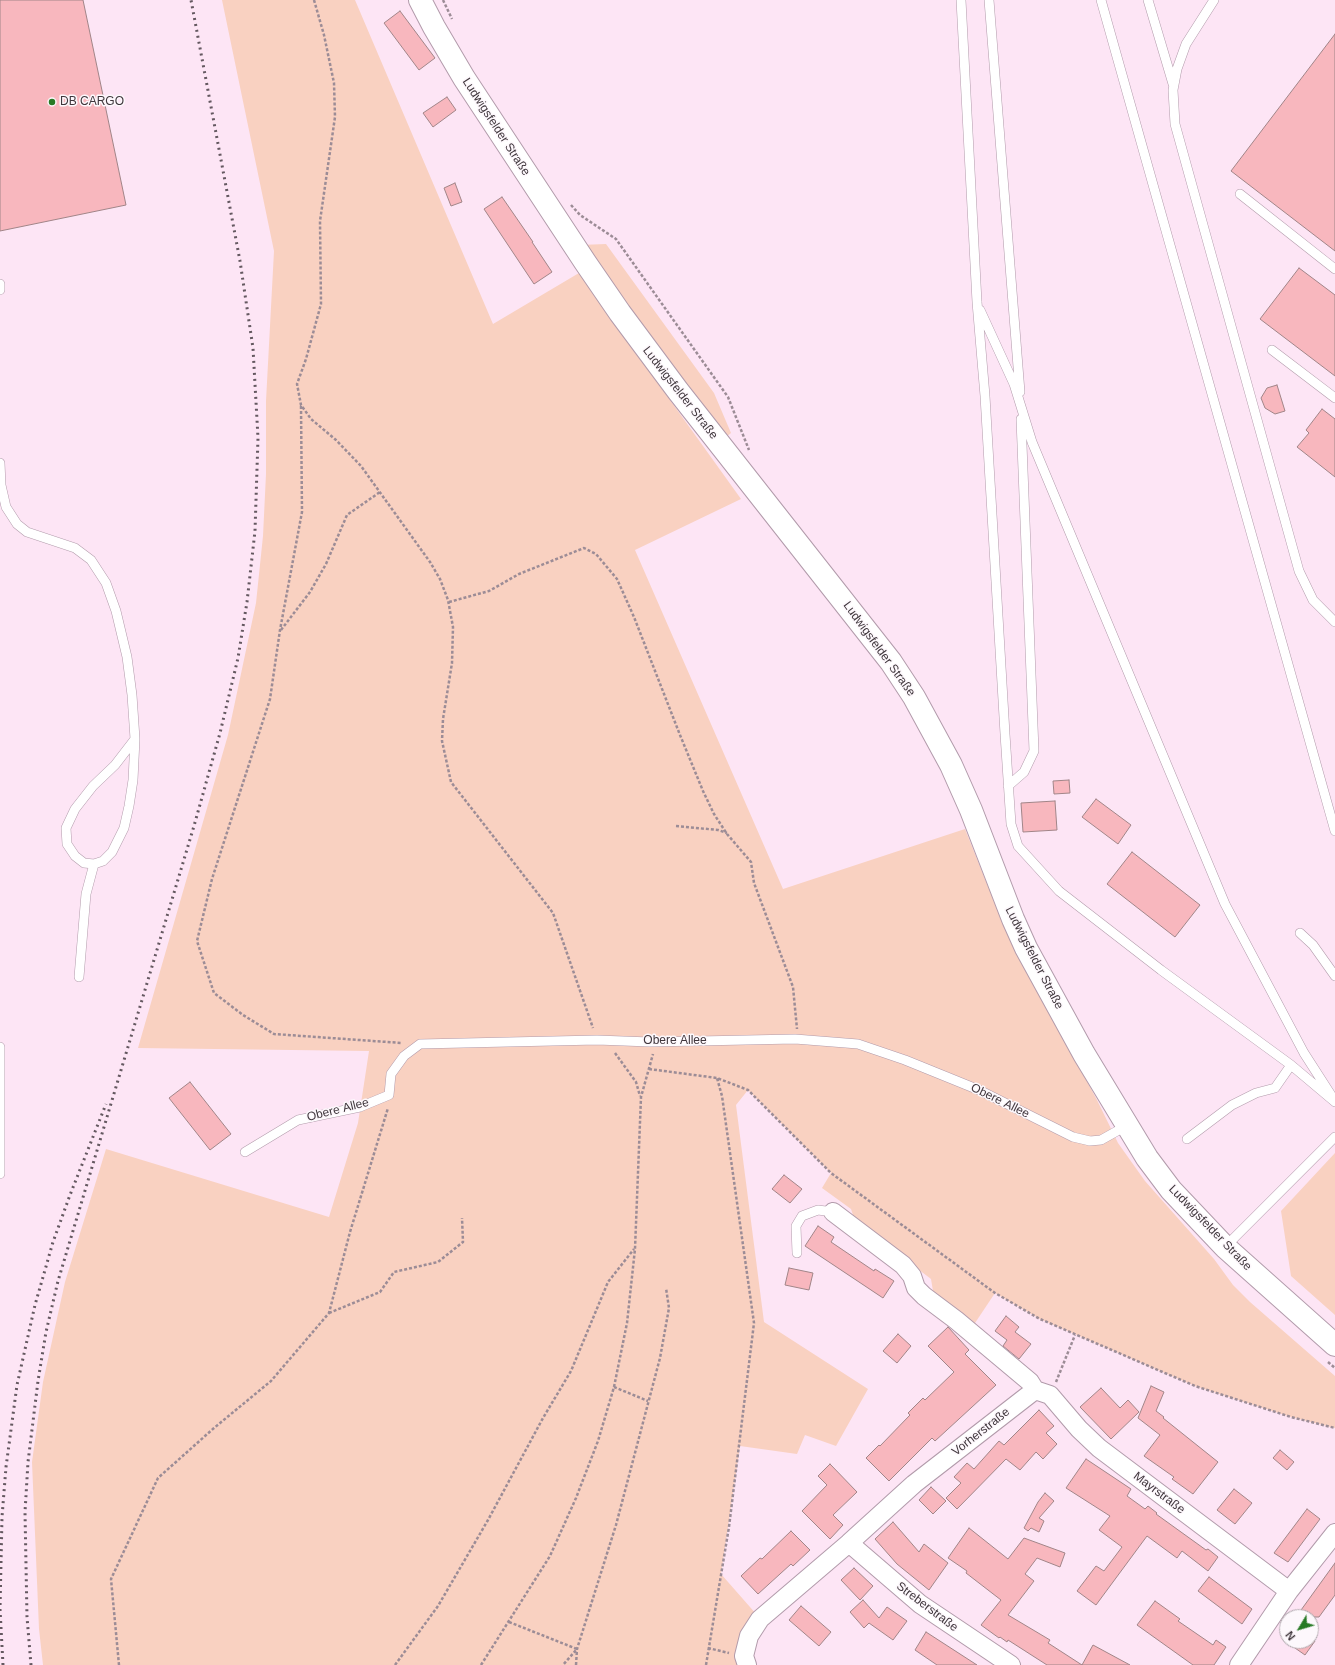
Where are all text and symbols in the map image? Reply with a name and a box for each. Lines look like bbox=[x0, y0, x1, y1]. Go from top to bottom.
street label: Ludwigsfelder Straße bbox=[459, 76, 533, 178]
place label: DB CARGO bbox=[60, 95, 124, 109]
marker: DB CARGO bbox=[47, 97, 57, 107]
street label: Ludwigsfelder Straße bbox=[639, 344, 721, 442]
street label: Ludwigsfelder Straße bbox=[840, 599, 918, 699]
street label: Ludwigsfelder Straße bbox=[1002, 904, 1066, 1012]
street label: Obere Allee bbox=[643, 1034, 707, 1048]
street label: Obere Allee bbox=[968, 1081, 1032, 1121]
street label: Obere Allee bbox=[306, 1095, 370, 1125]
street label: Ludwigsfelder Straße bbox=[1165, 1182, 1255, 1274]
street label: Vorherstraße bbox=[949, 1405, 1013, 1459]
street label: Mayrstraße bbox=[1130, 1469, 1188, 1517]
street label: Streberstraße bbox=[893, 1579, 961, 1635]
north arrow bbox=[1279, 1609, 1319, 1649]
text: N bbox=[1283, 1629, 1298, 1643]

